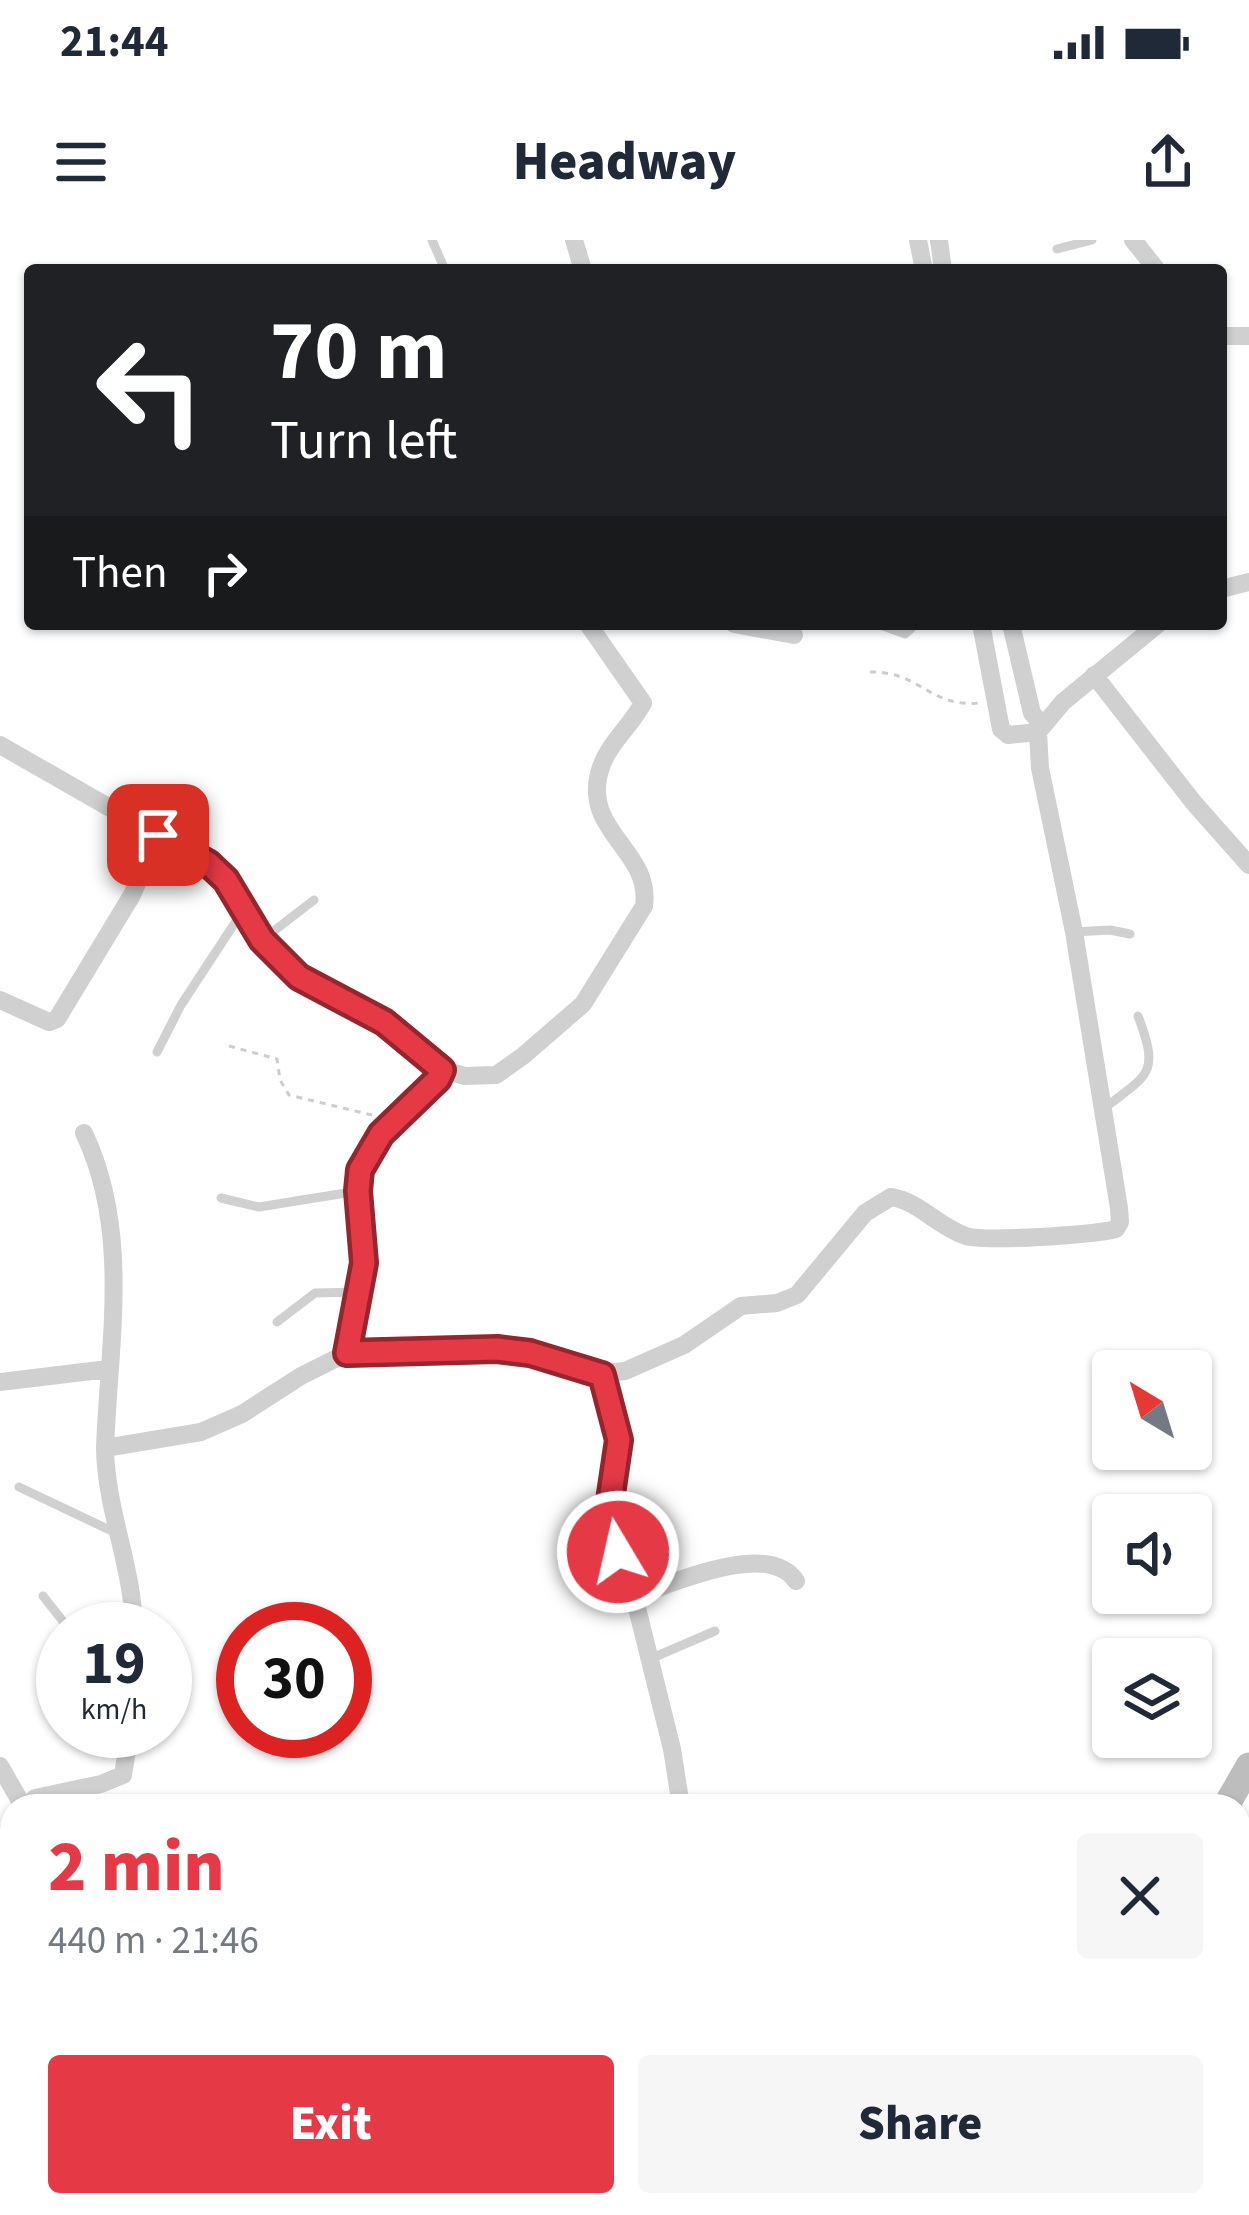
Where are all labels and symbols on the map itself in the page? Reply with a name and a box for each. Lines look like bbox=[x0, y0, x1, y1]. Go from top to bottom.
pin bbox=[107, 784, 209, 886]
north arrow bbox=[1092, 1350, 1212, 1470]
position arrow bbox=[555, 1489, 681, 1615]
speed limit sign: 30 bbox=[216, 1602, 372, 1758]

